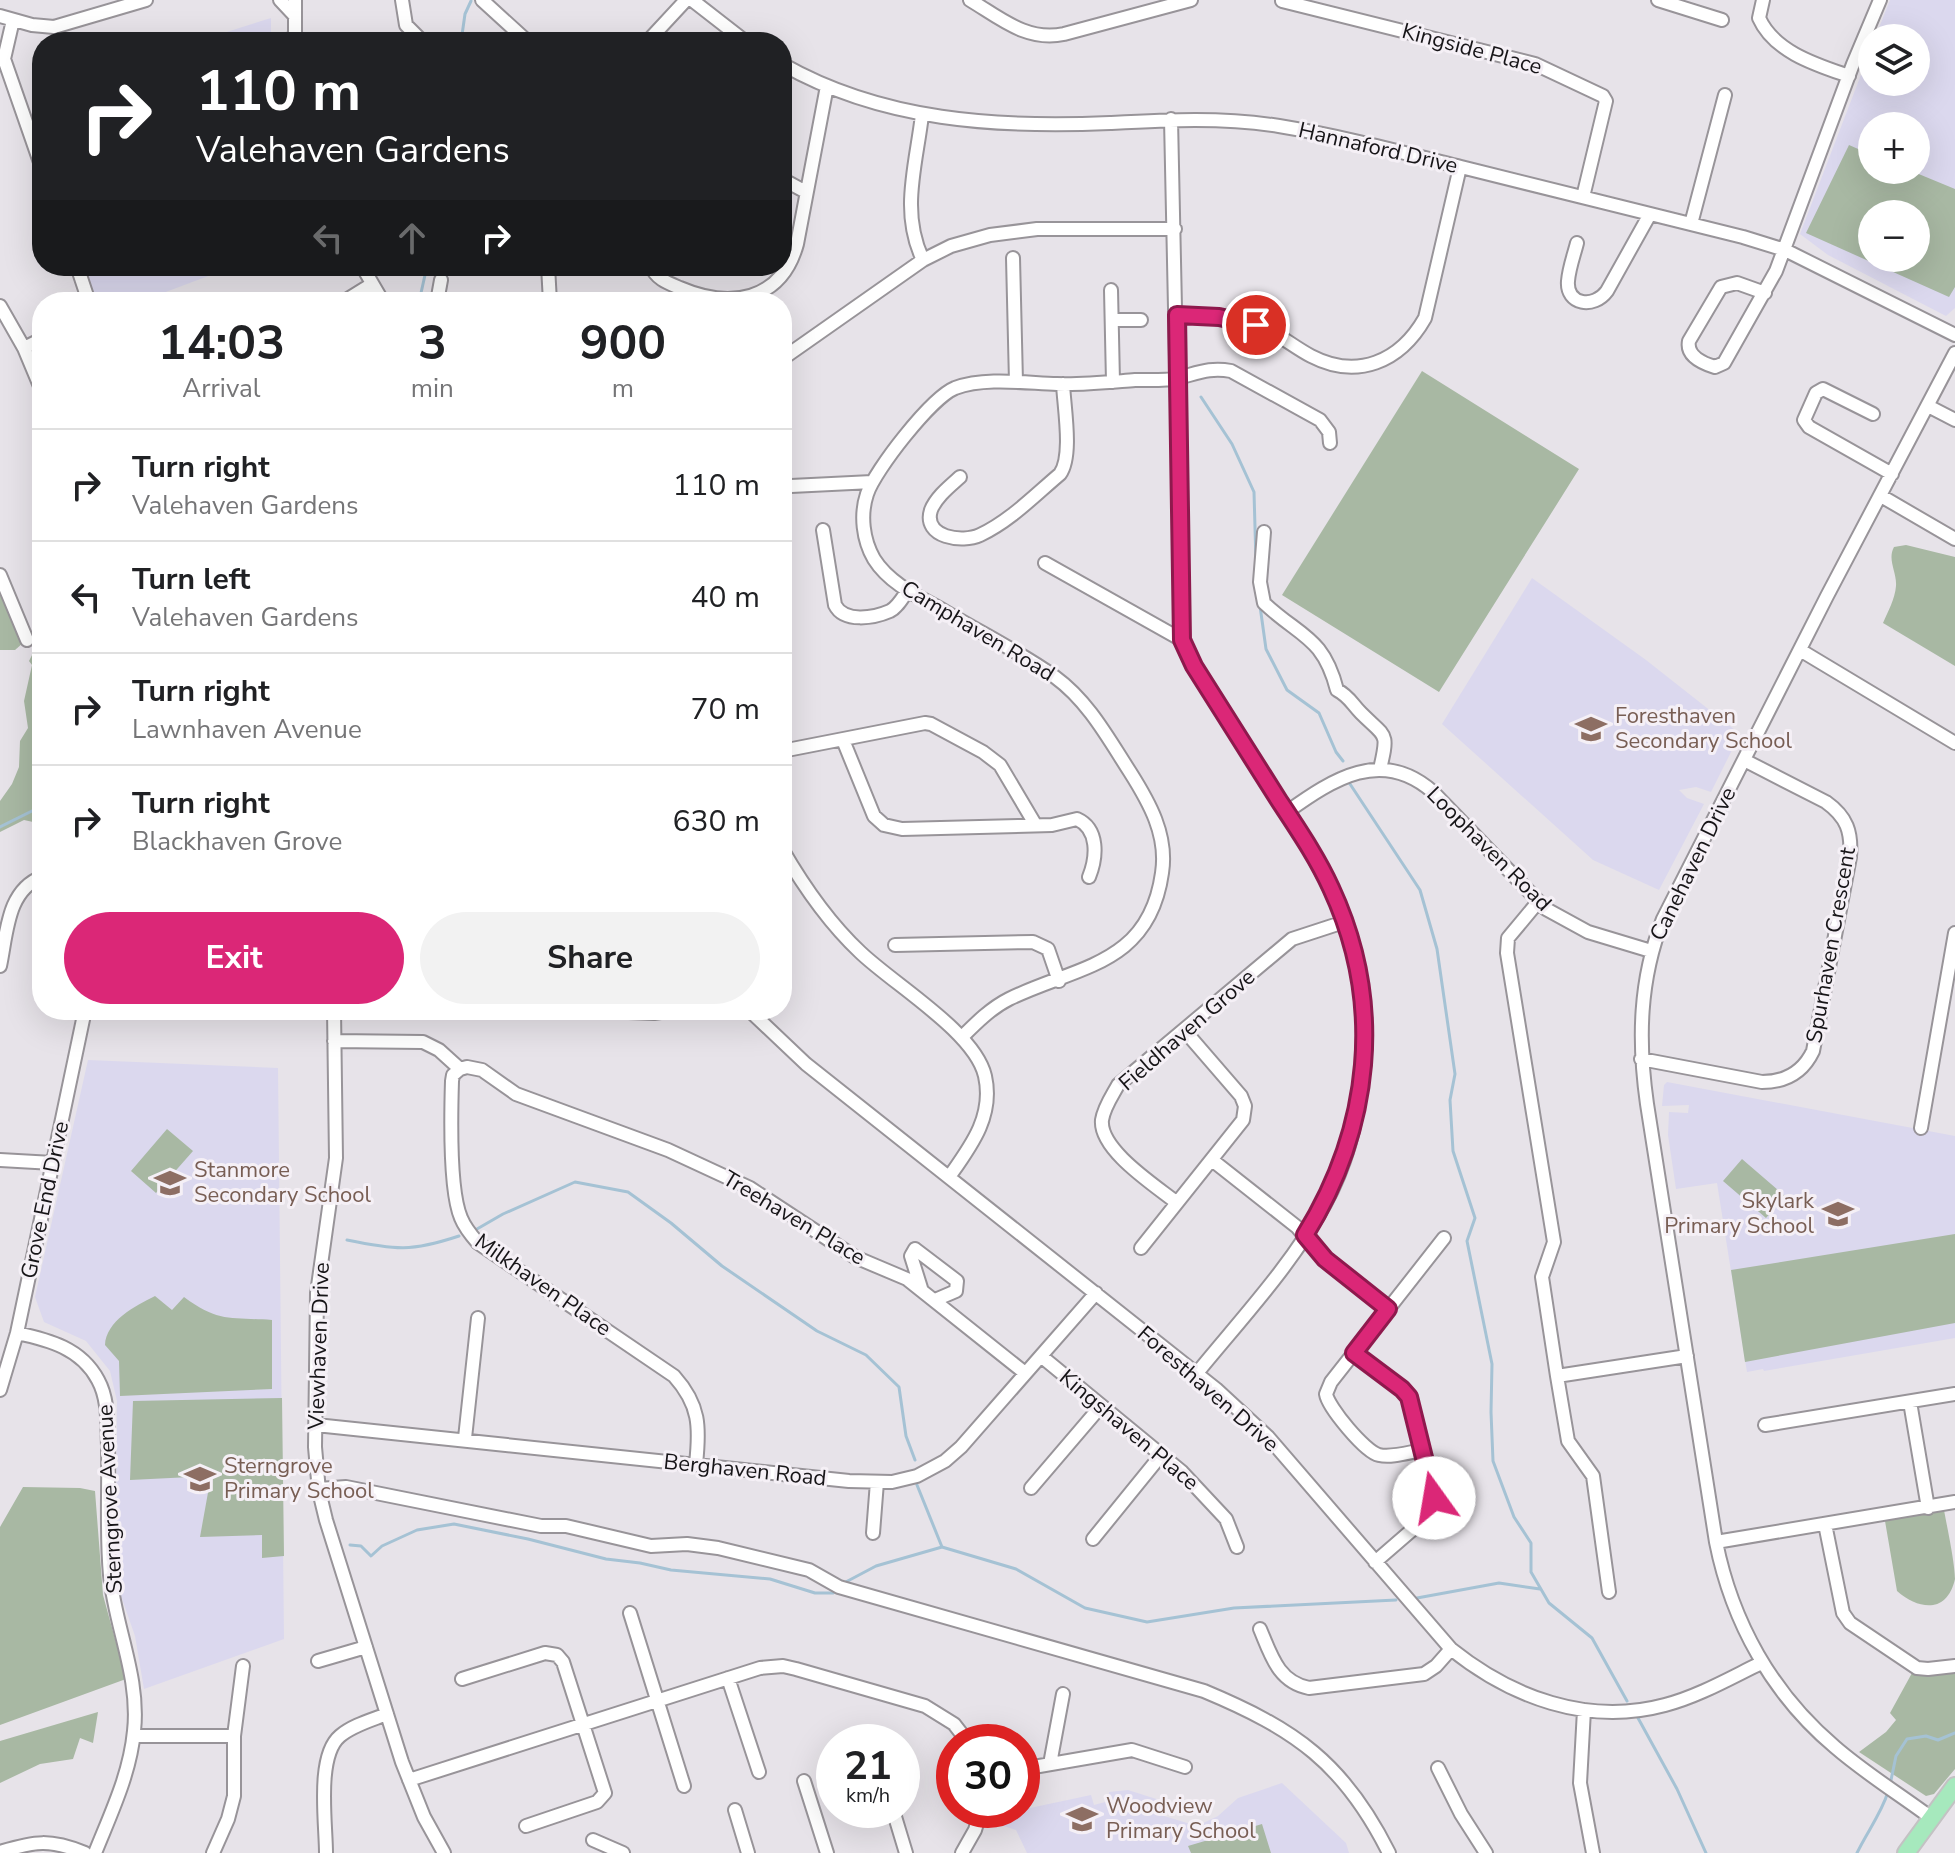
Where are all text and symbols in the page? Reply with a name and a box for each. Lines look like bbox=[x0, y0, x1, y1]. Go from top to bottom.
street label: Kingside Place bbox=[1399, 16, 1545, 82]
map controls bbox=[1858, 24, 1930, 272]
button: layers bbox=[1858, 24, 1930, 96]
text: 110 m bbox=[196, 53, 361, 130]
icon: right bbox=[64, 64, 168, 168]
button: + bbox=[1858, 112, 1930, 184]
street label: Hannaford Drive bbox=[1295, 115, 1461, 181]
text: Valehaven Gardens bbox=[196, 126, 510, 175]
button: − bbox=[1858, 200, 1930, 272]
icon: left bbox=[306, 216, 350, 260]
icon: ahead bbox=[390, 216, 434, 260]
icon: right bbox=[474, 216, 518, 260]
pin bbox=[1222, 291, 1290, 359]
icon: arrive bbox=[1234, 303, 1278, 347]
text: 14:03 bbox=[158, 310, 285, 376]
text: 3 bbox=[418, 310, 447, 376]
text: 900 bbox=[580, 310, 666, 376]
text: Arrival bbox=[182, 371, 261, 406]
text: min bbox=[411, 371, 454, 406]
text: m bbox=[612, 371, 634, 406]
text: Turn right bbox=[132, 447, 270, 488]
icon: right bbox=[64, 463, 108, 507]
text: 110 m bbox=[673, 465, 760, 506]
text: Valehaven Gardens bbox=[132, 488, 359, 523]
text: Turn left bbox=[132, 559, 250, 600]
street label: Camphaven Road bbox=[896, 573, 1060, 689]
icon: left bbox=[64, 575, 108, 619]
text: 40 m bbox=[691, 577, 760, 618]
text: Valehaven Gardens bbox=[132, 600, 359, 635]
text: Turn right bbox=[132, 671, 270, 712]
icon: right bbox=[64, 687, 108, 731]
text: 70 m bbox=[691, 689, 760, 730]
place label: Foresthaven Secondary School bbox=[1615, 701, 1793, 756]
text: Lawnhaven Avenue bbox=[132, 712, 362, 747]
school or university icon: Foresthaven Secondary School bbox=[1574, 712, 1608, 746]
street label: Loophaven Road bbox=[1420, 780, 1558, 918]
street label: Canehaven Drive bbox=[1643, 782, 1743, 946]
text: Turn right bbox=[132, 783, 270, 824]
icon: right bbox=[64, 799, 108, 843]
text: 630 m bbox=[673, 801, 760, 842]
text: Blackhaven Grove bbox=[132, 824, 342, 859]
street label: Spurhaven Crescent bbox=[1799, 844, 1863, 1045]
button: Exit bbox=[64, 912, 404, 1004]
button: Share bbox=[420, 912, 760, 1004]
street label: Fieldhaven Grove bbox=[1112, 962, 1262, 1098]
street label: Grove End Drive bbox=[14, 1118, 76, 1282]
place label: Stanmore Secondary School bbox=[194, 1155, 372, 1210]
street label: Treehaven Place bbox=[717, 1164, 871, 1272]
school or university icon: Stanmore Secondary School bbox=[153, 1166, 187, 1200]
place label: Skylark Primary School bbox=[1664, 1186, 1815, 1241]
school or university icon: Skylark Primary School bbox=[1821, 1197, 1855, 1231]
street label: Milkhaven Place bbox=[469, 1227, 617, 1343]
street label: Viewhaven Drive bbox=[301, 1262, 337, 1431]
street label: Foresthaven Drive bbox=[1131, 1319, 1285, 1459]
street label: Kingshaven Place bbox=[1053, 1363, 1205, 1497]
street label: Sterngrove Avenue bbox=[90, 1404, 130, 1594]
street label: Berghaven Road bbox=[662, 1447, 828, 1493]
place label: Sterngrove Primary School bbox=[224, 1451, 374, 1506]
position arrow bbox=[1392, 1456, 1476, 1540]
school or university icon: Sterngrove Primary School bbox=[183, 1462, 217, 1496]
speed limit sign: 30 bbox=[936, 1724, 1040, 1828]
text: 21 bbox=[844, 1739, 892, 1793]
text: km/h bbox=[846, 1782, 890, 1809]
place label: Woodview Primary School bbox=[1106, 1791, 1256, 1846]
school or university icon: Woodview Primary School bbox=[1065, 1802, 1099, 1836]

